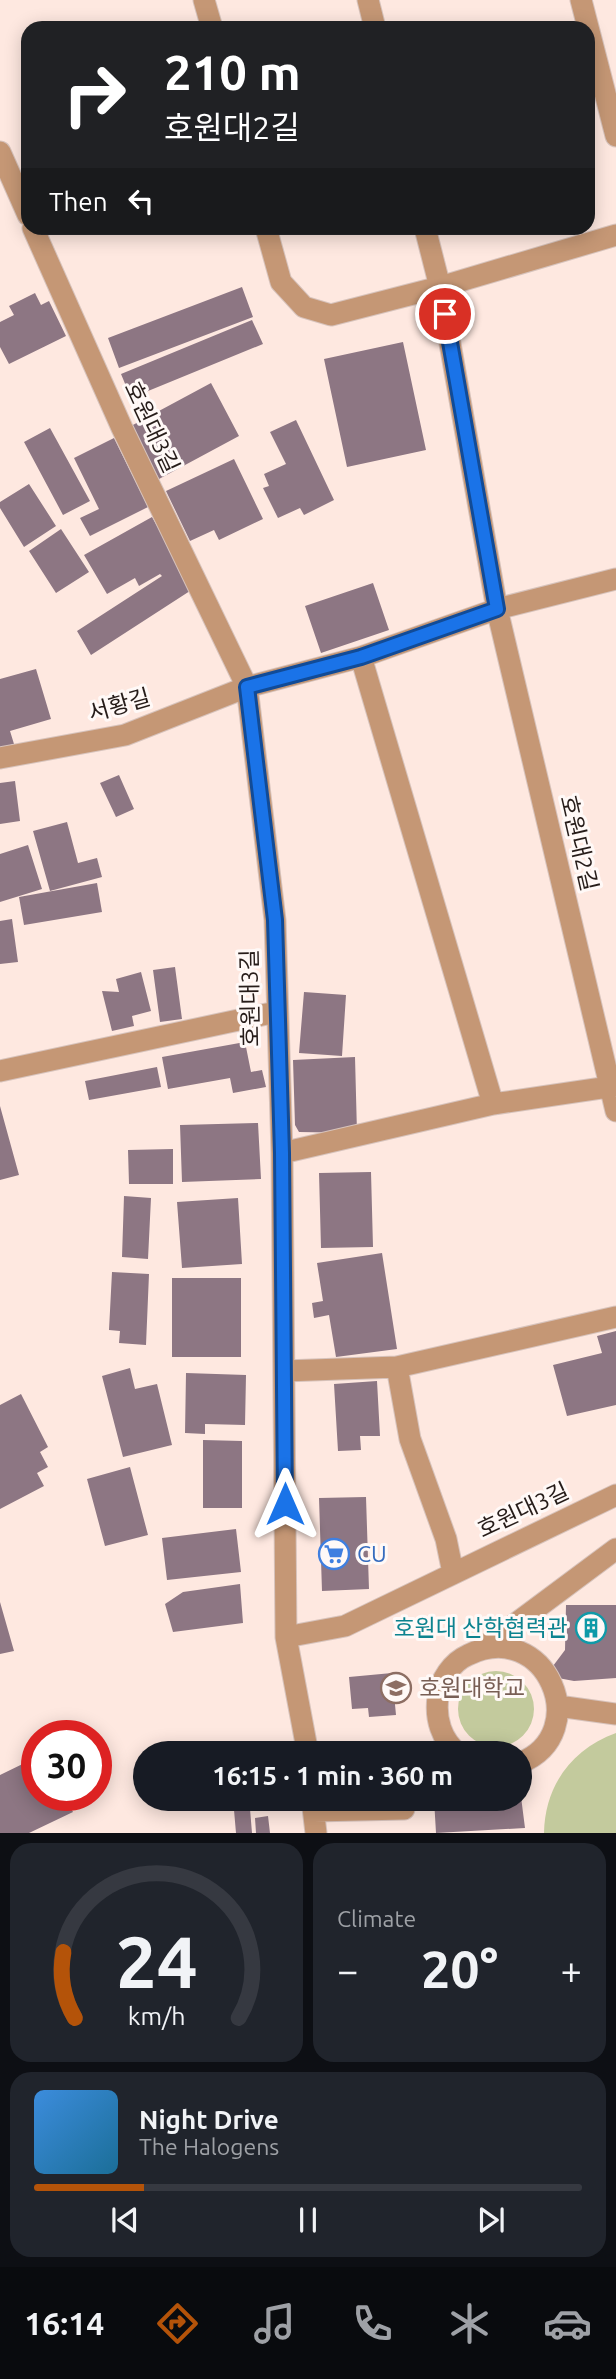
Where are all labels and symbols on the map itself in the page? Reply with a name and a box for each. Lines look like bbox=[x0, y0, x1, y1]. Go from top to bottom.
pin bbox=[415, 284, 475, 344]
street label: 호원대3길 bbox=[120, 377, 184, 476]
street label: 서황길 bbox=[85, 684, 153, 725]
street label: 호원대2길 bbox=[556, 793, 603, 893]
street label: 호원대3길 bbox=[236, 949, 263, 1047]
position arrow bbox=[248, 1467, 322, 1541]
street label: 호원대3길 bbox=[473, 1478, 572, 1542]
supermarket icon: CU bbox=[317, 1537, 351, 1571]
place label: CU bbox=[357, 1541, 387, 1566]
building icon: 호원대 산학협력관 bbox=[574, 1611, 608, 1645]
place label: 호원대 산학협력관 bbox=[393, 1615, 568, 1640]
school or university icon: 호원대학교 bbox=[379, 1671, 413, 1705]
place label: 호원대학교 bbox=[419, 1675, 525, 1700]
speed limit sign: 30 bbox=[21, 1720, 112, 1811]

